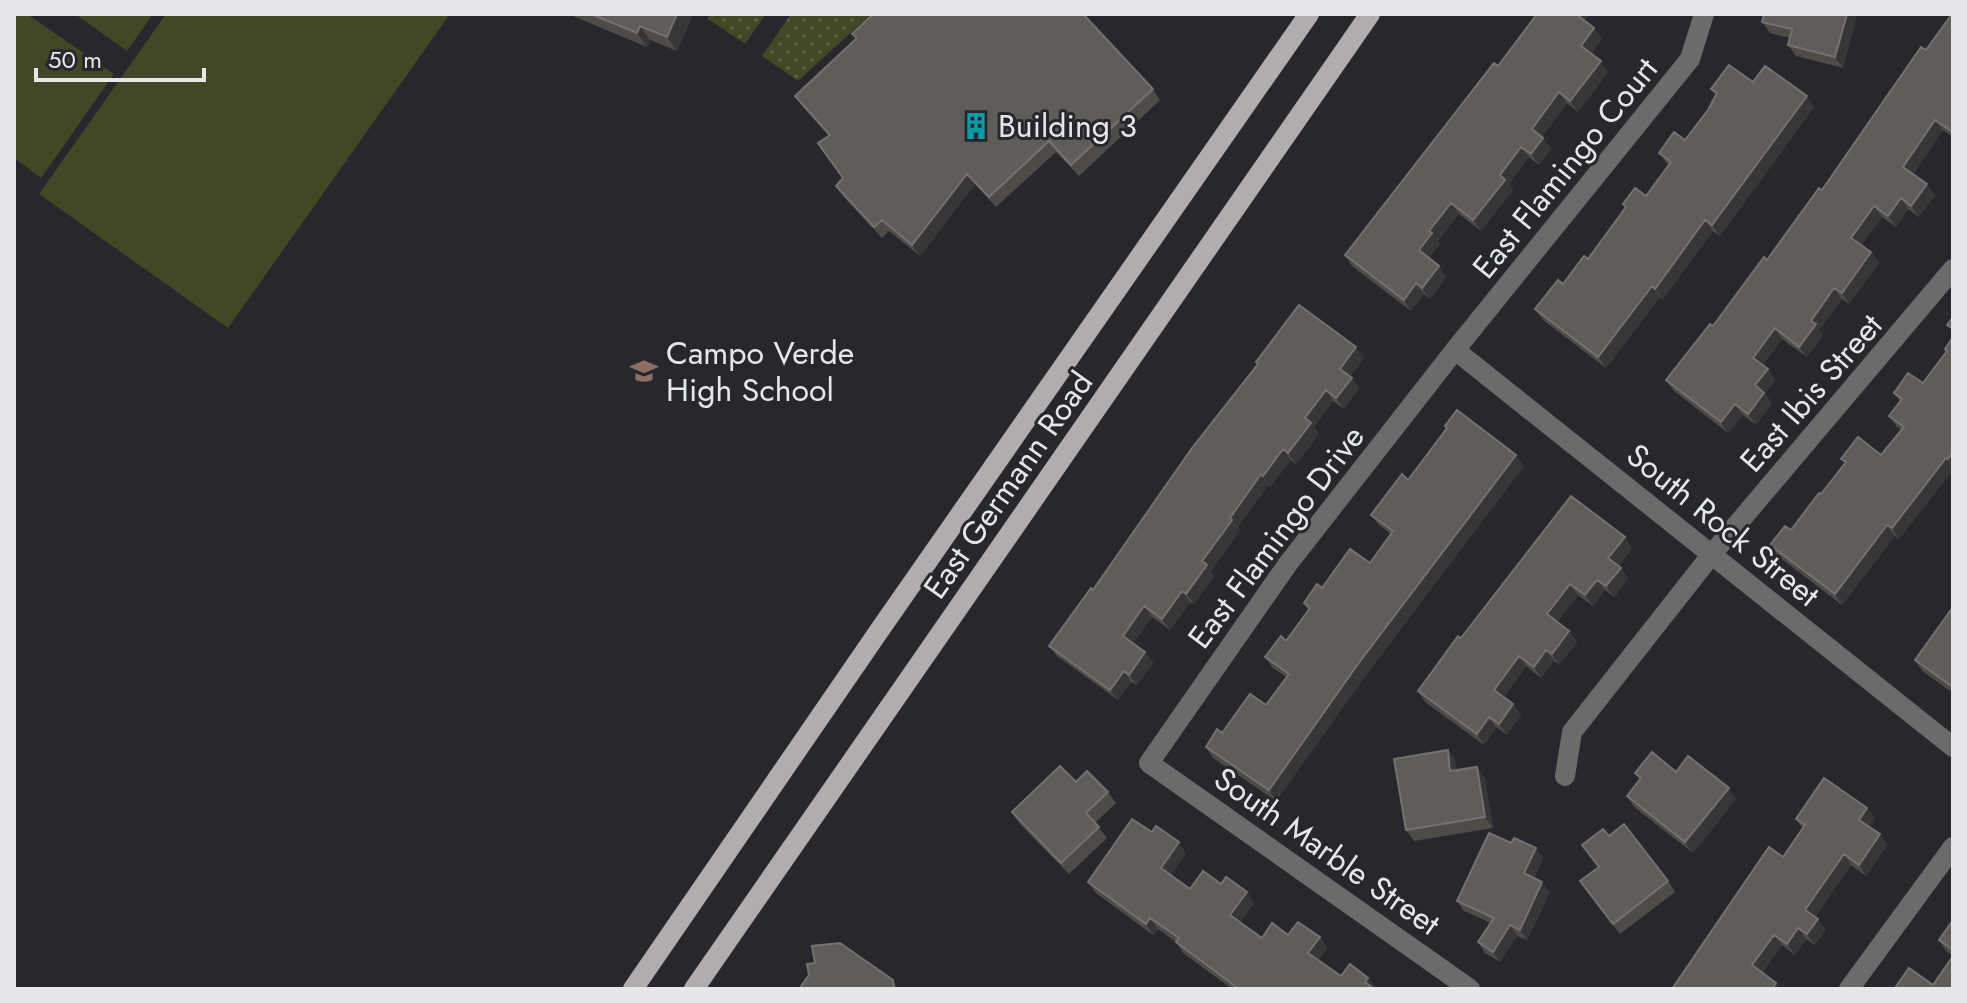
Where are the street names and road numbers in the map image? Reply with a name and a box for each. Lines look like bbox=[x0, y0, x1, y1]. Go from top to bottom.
street label: East Flamingo Court bbox=[1461, 48, 1669, 288]
street label: East Ibis Street bbox=[1729, 304, 1893, 482]
street label: East Germann Road bbox=[912, 362, 1104, 608]
street label: East Flamingo Drive bbox=[1177, 416, 1375, 658]
street label: South Rock Street bbox=[1617, 433, 1830, 618]
street label: South Marble Street bbox=[1205, 756, 1449, 946]

